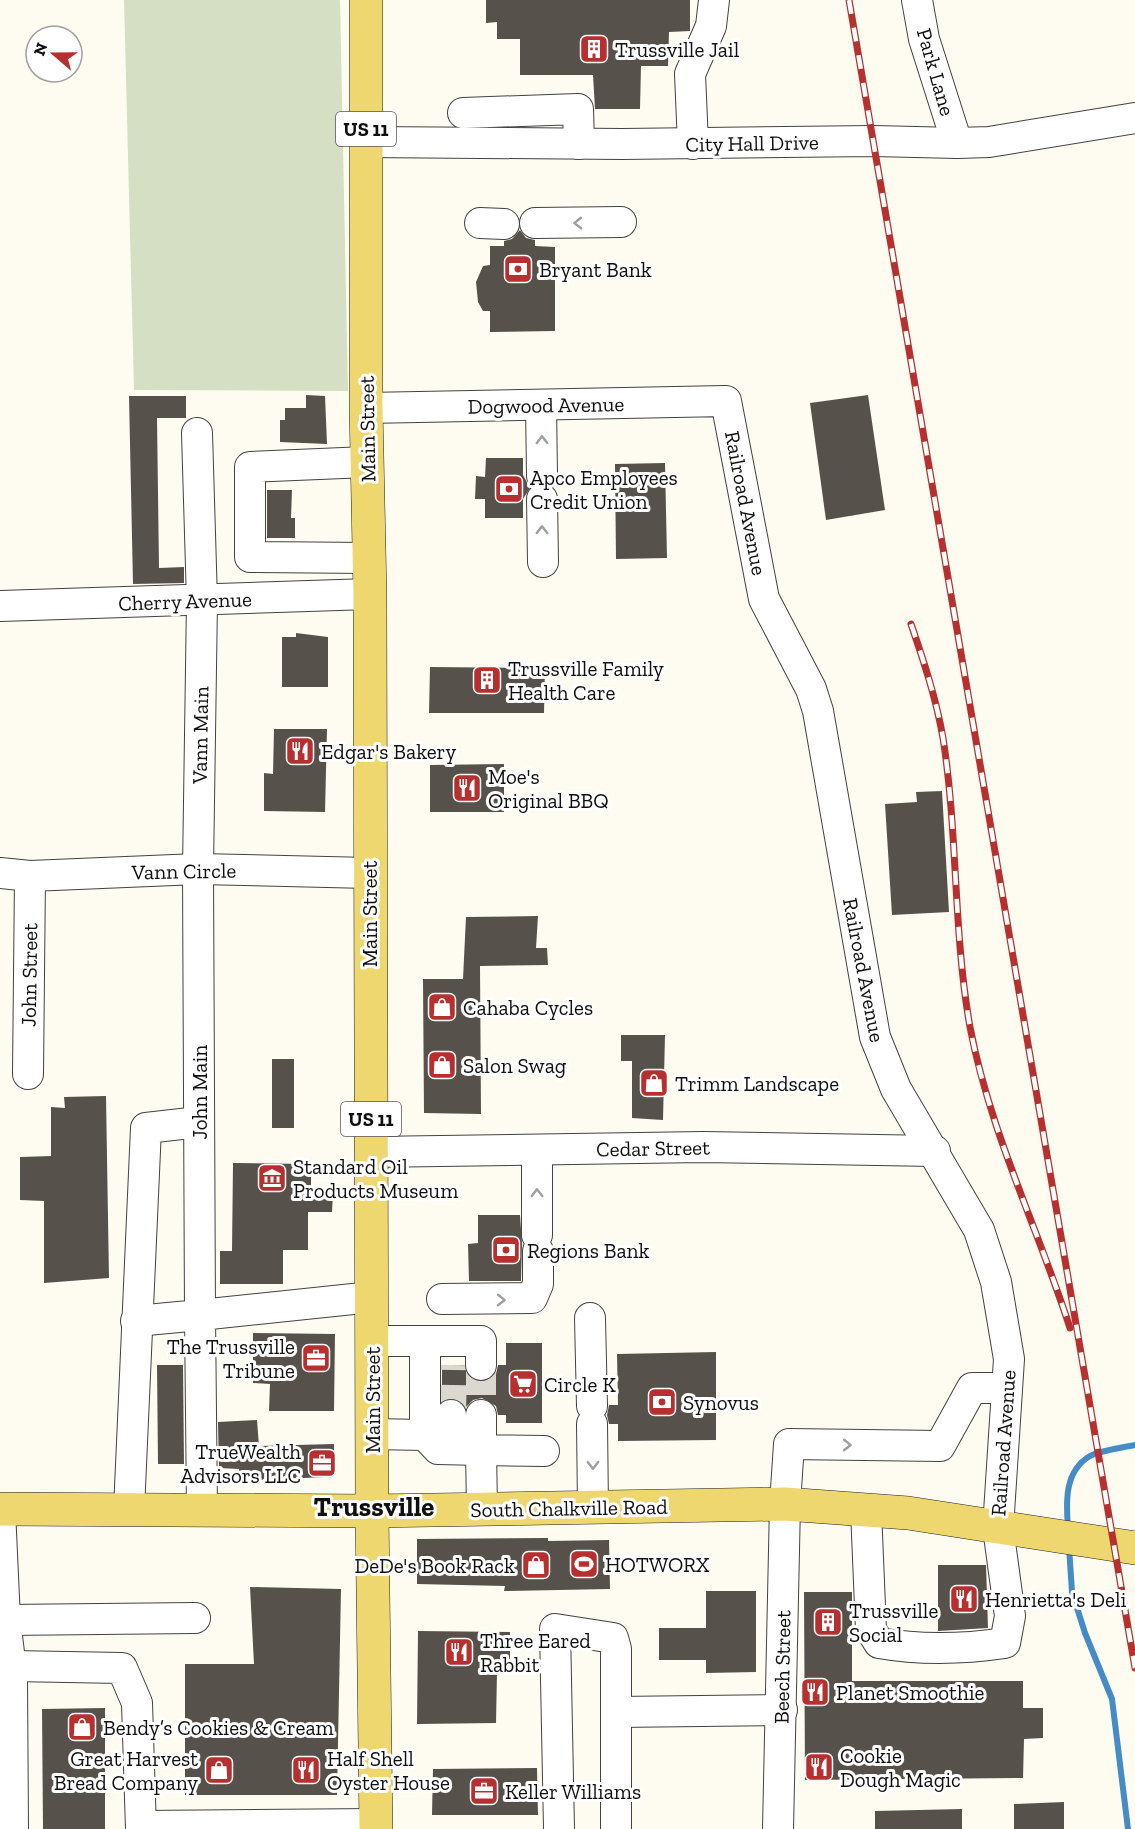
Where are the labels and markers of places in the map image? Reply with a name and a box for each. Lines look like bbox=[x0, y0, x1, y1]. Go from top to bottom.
building icon: Trussville Jail bbox=[578, 33, 610, 65]
place label: Trussville Jail bbox=[615, 37, 740, 62]
bank icon: Bryant Bank bbox=[502, 253, 534, 285]
place label: Bryant Bank bbox=[539, 257, 652, 282]
place label: Apco Employees Credit Union bbox=[530, 465, 678, 514]
bank icon: Apco Employees Credit Union bbox=[493, 473, 525, 505]
place label: Trussville Family Health Care bbox=[508, 656, 664, 705]
building icon: Trussville Family Health Care bbox=[471, 664, 503, 696]
restaurant icon: Edgar's Bakery bbox=[284, 735, 316, 767]
place label: Edgar's Bakery bbox=[321, 739, 456, 764]
place label: Moe's Original BBQ bbox=[488, 764, 609, 813]
restaurant icon: Moe's Original BBQ bbox=[451, 772, 483, 804]
shop icon: Cahaba Cycles bbox=[426, 991, 458, 1023]
place label: Cahaba Cycles bbox=[463, 995, 593, 1020]
shop icon: Salon Swag bbox=[426, 1049, 458, 1081]
place label: Salon Swag bbox=[463, 1053, 567, 1078]
shop icon: Trimm Landscape bbox=[638, 1067, 670, 1099]
place label: Trimm Landscape bbox=[675, 1071, 839, 1096]
place label: Standard Oil Products Museum bbox=[293, 1154, 458, 1203]
museum icon: Standard Oil Products Museum bbox=[256, 1162, 288, 1194]
bank icon: Regions Bank bbox=[490, 1234, 522, 1266]
place label: Regions Bank bbox=[527, 1238, 650, 1263]
place label: The Trussville Tribune bbox=[167, 1334, 295, 1383]
office icon: The Trussville Tribune bbox=[300, 1342, 332, 1374]
supermarket icon: Circle K bbox=[507, 1368, 539, 1400]
place label: Circle K bbox=[544, 1372, 616, 1397]
bank icon: Synovus bbox=[646, 1386, 678, 1418]
place label: Synovus bbox=[683, 1390, 759, 1415]
place label: TrueWealth Advisors LLC bbox=[181, 1439, 301, 1488]
office icon: TrueWealth Advisors LLC bbox=[306, 1447, 338, 1479]
sports icon: HOTWORX bbox=[568, 1548, 600, 1580]
shop icon: DeDe's Book Rack bbox=[520, 1549, 552, 1581]
place label: HOTWORX bbox=[605, 1552, 710, 1577]
place label: DeDe's Book Rack bbox=[355, 1553, 515, 1578]
restaurant icon: Henrietta's Deli bbox=[948, 1583, 980, 1615]
place label: Henrietta's Deli bbox=[985, 1587, 1126, 1612]
place label: Trussville Social bbox=[849, 1598, 938, 1647]
building icon: Trussville Social bbox=[812, 1606, 844, 1638]
place label: Three Eared Rabbit bbox=[480, 1628, 591, 1677]
restaurant icon: Three Eared Rabbit bbox=[443, 1636, 475, 1668]
restaurant icon: Planet Smoothie bbox=[799, 1676, 831, 1708]
place label: Planet Smoothie bbox=[836, 1680, 985, 1705]
shop icon: Bendy’s Cookies & Cream bbox=[66, 1711, 98, 1743]
place label: Bendy’s Cookies & Cream bbox=[103, 1715, 334, 1740]
place label: Cookie Dough Magic bbox=[840, 1743, 961, 1792]
place label: Great Harvest Bread Company bbox=[54, 1746, 198, 1795]
place label: Half Shell Oyster House bbox=[327, 1746, 450, 1795]
restaurant icon: Cookie Dough Magic bbox=[803, 1751, 835, 1783]
shop icon: Great Harvest Bread Company bbox=[203, 1754, 235, 1786]
restaurant icon: Half Shell Oyster House bbox=[290, 1754, 322, 1786]
office icon: Keller Williams bbox=[468, 1775, 500, 1807]
place label: Keller Williams bbox=[505, 1779, 641, 1804]

